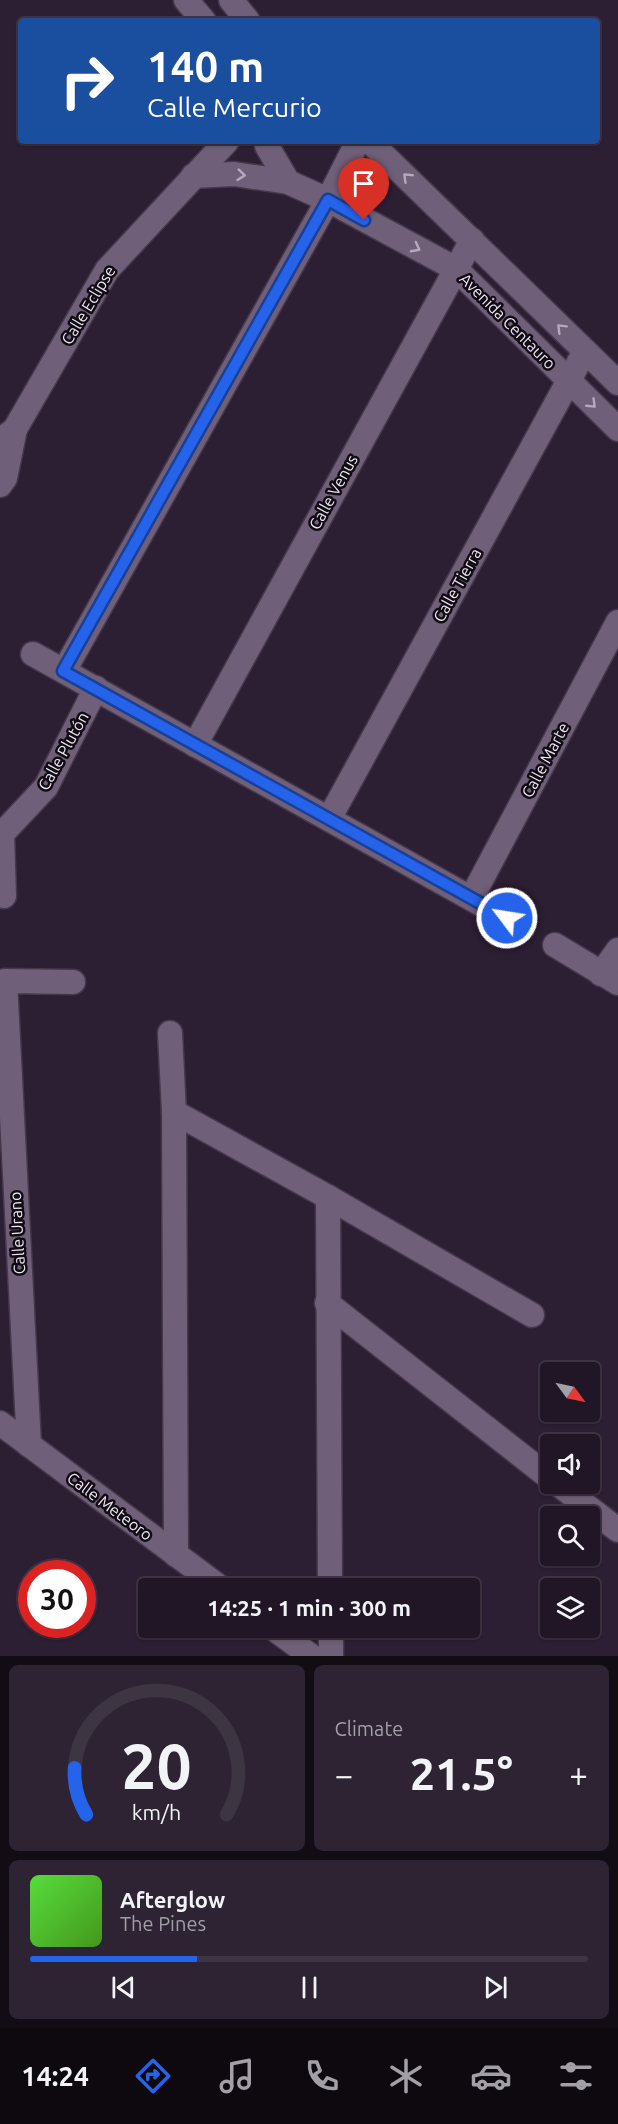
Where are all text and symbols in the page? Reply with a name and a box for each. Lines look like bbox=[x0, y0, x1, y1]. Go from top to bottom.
icon: right bbox=[48, 42, 126, 120]
text: 140 m bbox=[147, 43, 264, 90]
text: Calle Mercurio bbox=[147, 92, 322, 122]
pin bbox=[338, 158, 389, 220]
icon: arrive bbox=[347, 167, 380, 200]
one-way arrow bbox=[236, 168, 245, 181]
one-way arrow bbox=[403, 173, 413, 184]
one-way arrow bbox=[410, 241, 420, 252]
street label: Calle Eclipse bbox=[57, 262, 119, 348]
street label: Avenida Centauro bbox=[456, 269, 560, 373]
one-way arrow bbox=[558, 324, 569, 335]
one-way arrow bbox=[585, 397, 596, 408]
street label: Calle Venus bbox=[305, 451, 361, 532]
street label: Calle Tierra bbox=[429, 545, 485, 625]
street label: Calle Plutón bbox=[34, 709, 92, 793]
street label: Calle Marte bbox=[518, 719, 572, 801]
position arrow bbox=[475, 886, 539, 950]
street label: Calle Urano bbox=[6, 1191, 28, 1275]
north arrow bbox=[540, 1362, 600, 1422]
map controls bbox=[540, 1362, 600, 1638]
button: sound bbox=[540, 1434, 600, 1494]
street label: Calle Meteoro bbox=[64, 1468, 156, 1544]
button: search bbox=[540, 1506, 600, 1566]
speed limit sign: 30 bbox=[18, 1560, 96, 1638]
button: layers bbox=[540, 1578, 600, 1638]
text: 14:25 · 1 min · 300 m bbox=[207, 1595, 411, 1620]
text: Climate bbox=[335, 1717, 403, 1740]
text: 20 bbox=[122, 1731, 192, 1801]
text: 21.5° bbox=[410, 1748, 513, 1799]
text: − bbox=[335, 1756, 353, 1793]
text: + bbox=[569, 1756, 588, 1793]
text: km/h bbox=[132, 1800, 181, 1824]
text: Afterglow bbox=[120, 1887, 225, 1912]
text: The Pines bbox=[120, 1912, 206, 1935]
icon: previous bbox=[107, 1971, 140, 2004]
icon: pause bbox=[293, 1971, 326, 2004]
icon: next bbox=[479, 1971, 512, 2004]
icon: directions bbox=[132, 2055, 174, 2097]
icon: music bbox=[216, 2055, 258, 2097]
icon: phone bbox=[301, 2055, 343, 2097]
icon: climate bbox=[385, 2055, 427, 2097]
icon: car bbox=[470, 2055, 512, 2097]
icon: filters bbox=[555, 2055, 597, 2097]
text: 14:24 bbox=[21, 2061, 89, 2091]

